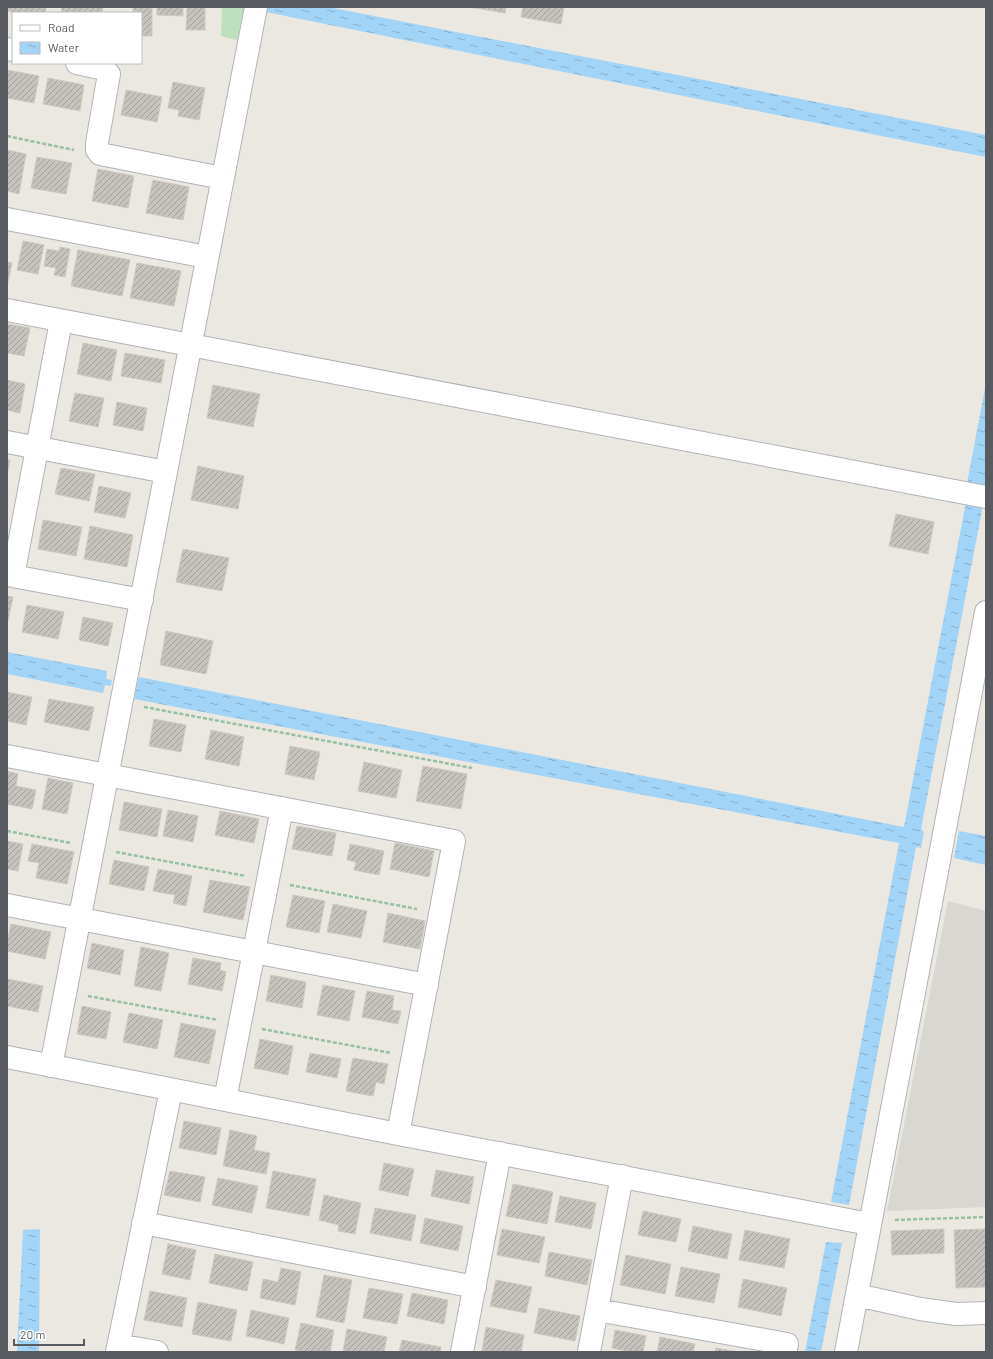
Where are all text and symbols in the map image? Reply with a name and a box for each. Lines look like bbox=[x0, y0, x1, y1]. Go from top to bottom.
legend bbox=[12, 12, 142, 64]
text: Road bbox=[48, 20, 75, 34]
text: Water bbox=[48, 40, 80, 54]
scale bar bbox=[14, 1321, 84, 1347]
text: 20 m bbox=[20, 1327, 46, 1341]

